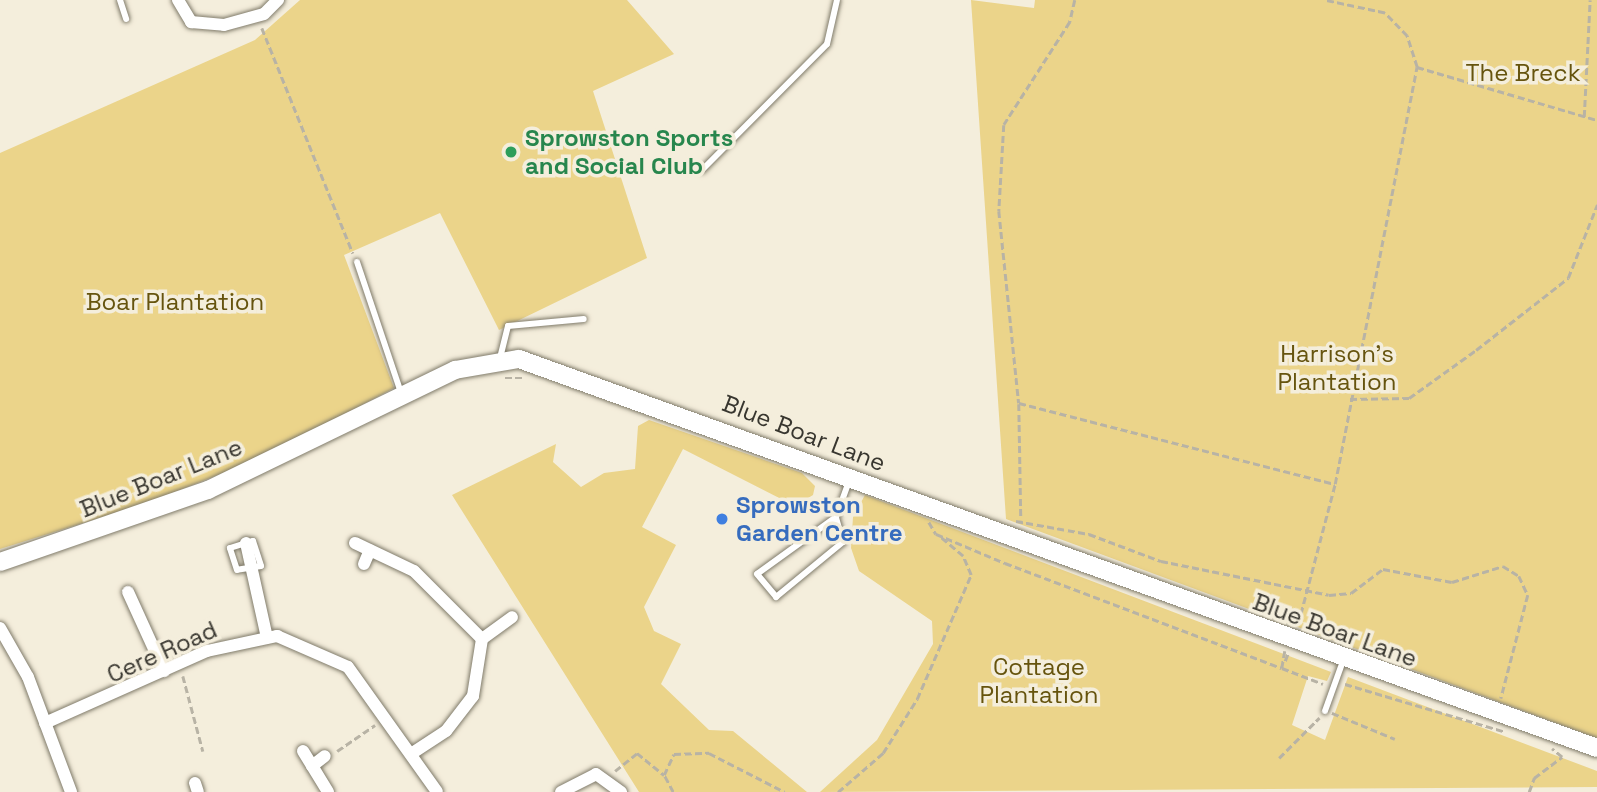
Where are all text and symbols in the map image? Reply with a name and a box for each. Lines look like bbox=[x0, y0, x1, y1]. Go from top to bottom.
park label: The Breck bbox=[1465, 59, 1581, 87]
place label: Sprowston Sports and Social Club bbox=[525, 124, 733, 180]
marker: Sprowston Sports and Social Club bbox=[503, 144, 519, 160]
park label: Boar Plantation bbox=[86, 288, 264, 316]
park label: Harrison's Plantation bbox=[1278, 340, 1396, 396]
street label: Blue Boar Lane bbox=[718, 389, 890, 477]
street label: Blue Boar Lane bbox=[76, 432, 246, 524]
place label: Sprowston Garden Centre bbox=[736, 491, 902, 547]
marker: Sprowston Garden Centre bbox=[714, 511, 730, 527]
street label: Blue Boar Lane bbox=[1249, 587, 1421, 673]
street label: Cere Road bbox=[102, 615, 222, 689]
park label: Cottage Plantation bbox=[980, 653, 1098, 709]

